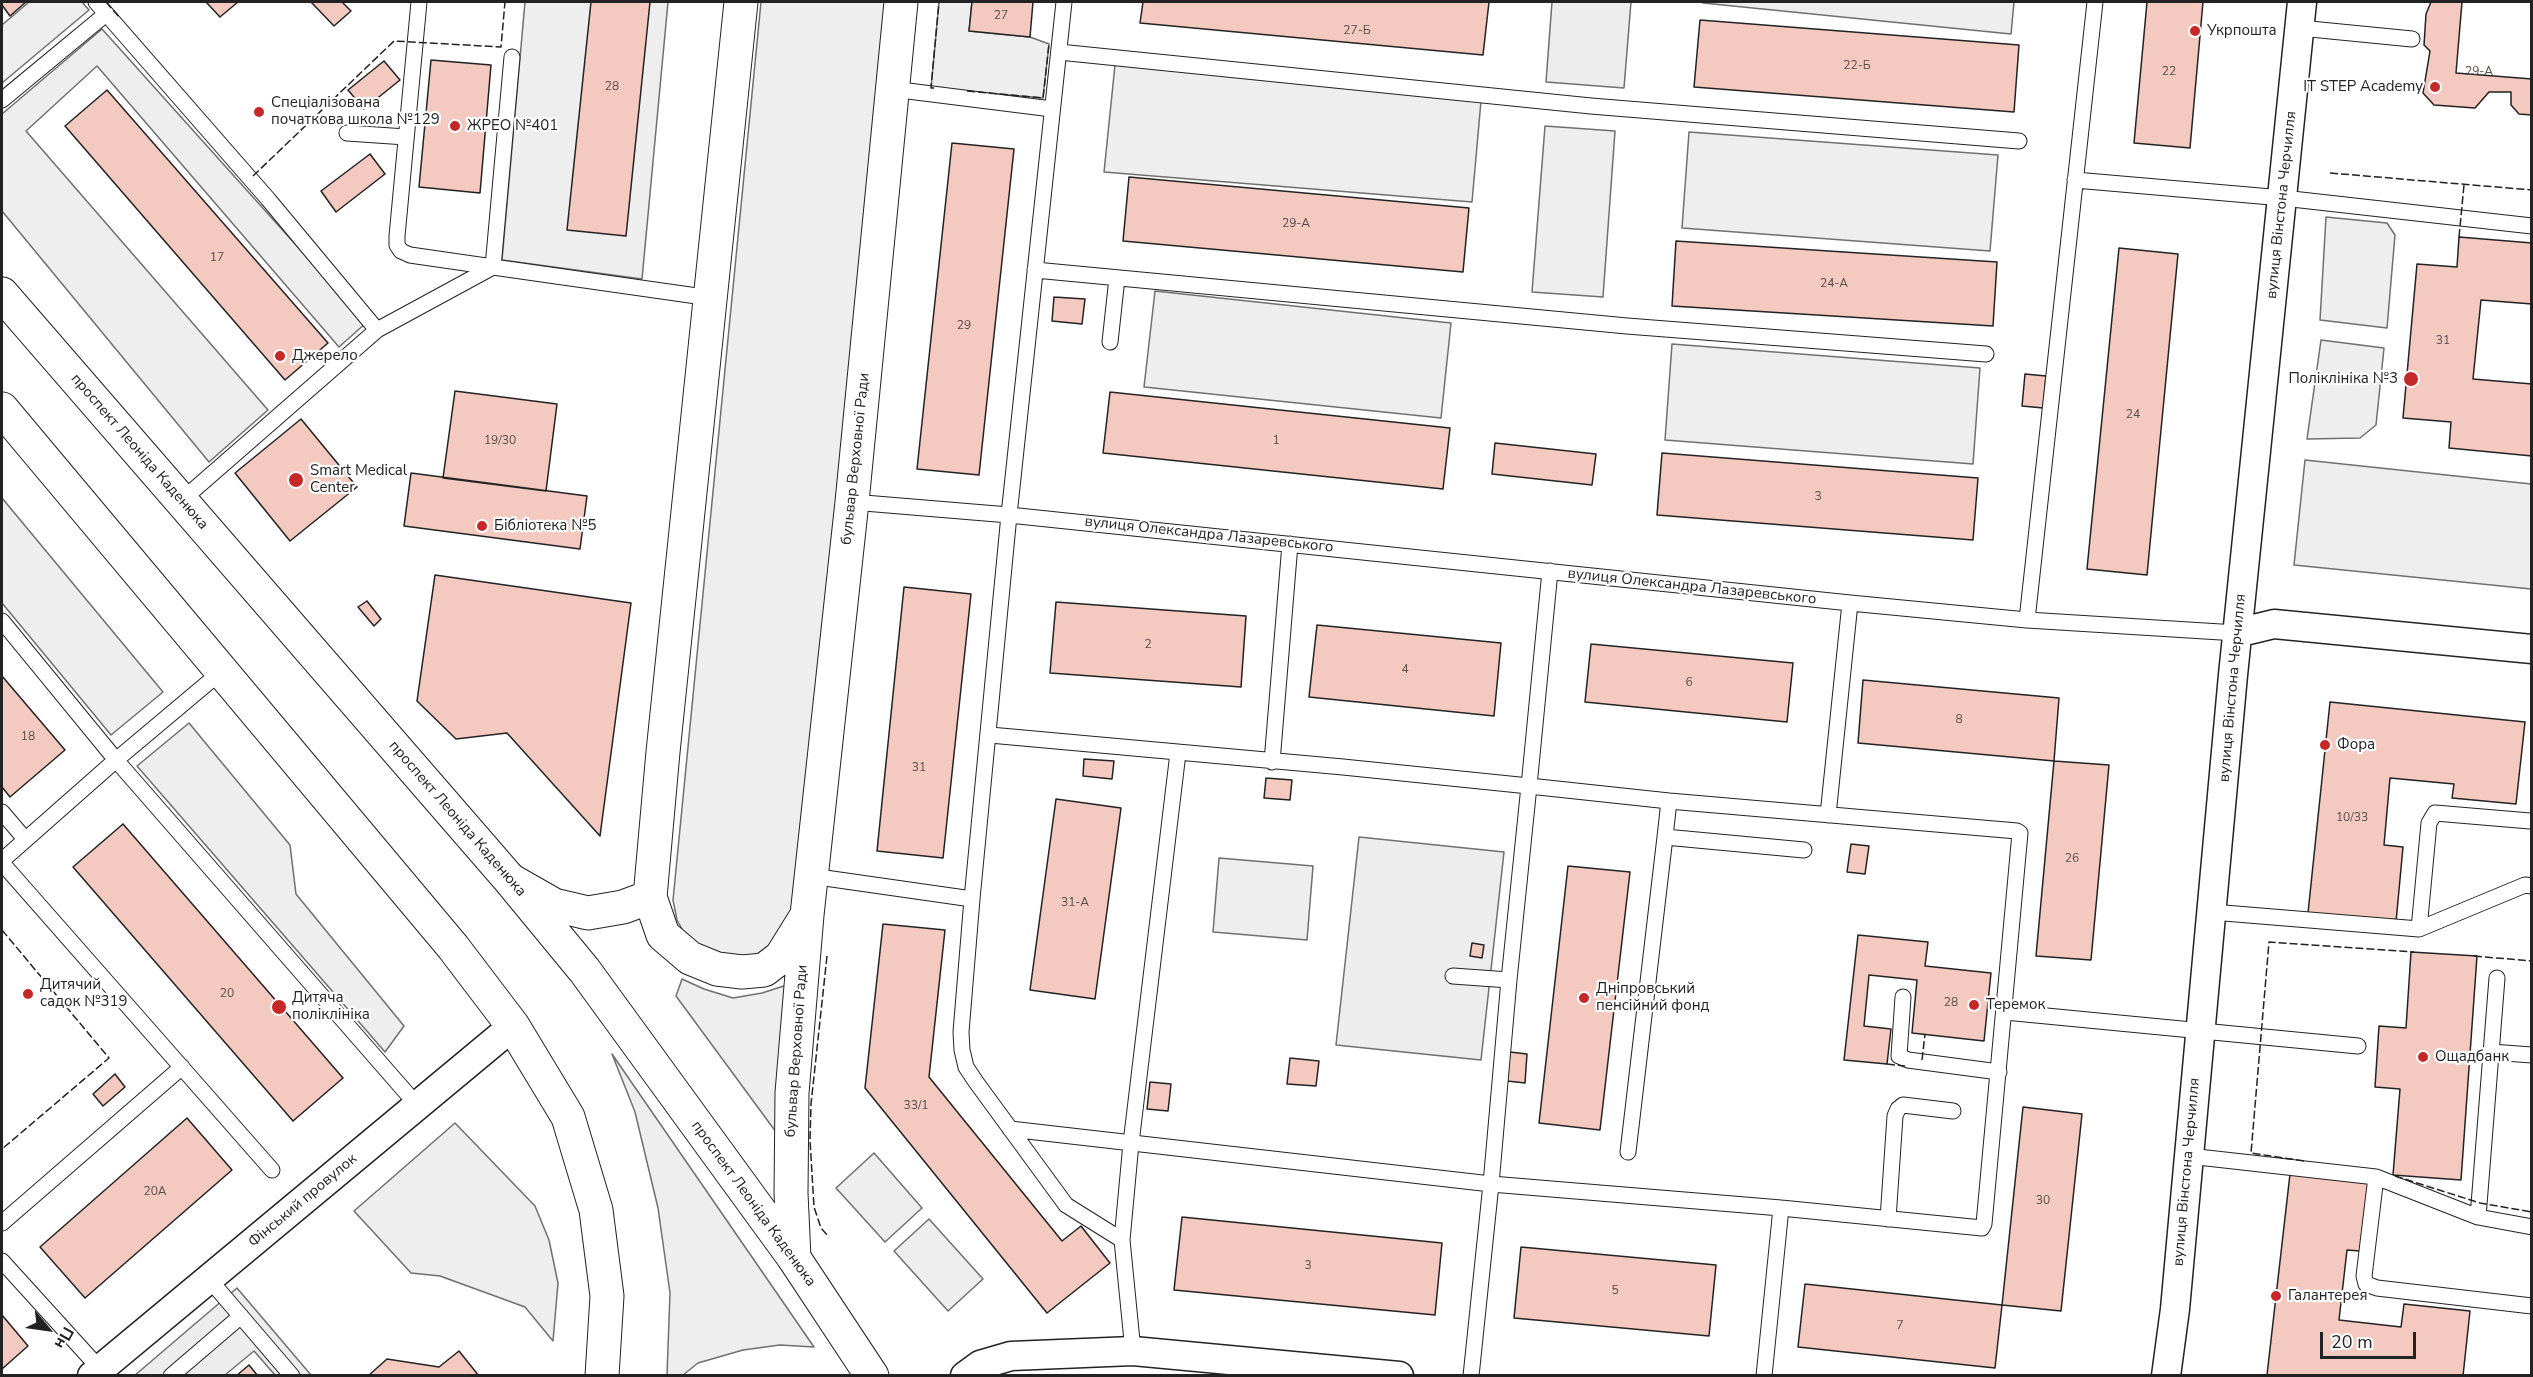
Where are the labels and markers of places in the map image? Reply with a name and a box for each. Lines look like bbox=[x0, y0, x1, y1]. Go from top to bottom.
place label: Укрпошта bbox=[2207, 22, 2277, 40]
marker: Укрпошта bbox=[2188, 24, 2202, 38]
place label: IT STEP Academy bbox=[2303, 78, 2423, 96]
marker: IT STEP Academy bbox=[2428, 80, 2442, 94]
place label: Спеціалізована початкова школа №129 bbox=[271, 94, 440, 129]
marker: Спеціалізована початкова школа №129 bbox=[252, 105, 266, 119]
place label: ЖРЕО №401 bbox=[467, 117, 558, 135]
marker: ЖРЕО №401 bbox=[448, 119, 462, 133]
place label: Джерело bbox=[292, 347, 358, 365]
marker: Джерело bbox=[273, 349, 287, 363]
place label: Поліклініка №3 bbox=[2289, 370, 2398, 388]
marker: Поліклініка №3 bbox=[2402, 370, 2420, 388]
place label: Smart Medical Center bbox=[310, 462, 407, 497]
marker: Smart Medical Center bbox=[287, 471, 305, 489]
place label: Бібліотека №5 bbox=[494, 517, 596, 535]
marker: Бібліотека №5 bbox=[475, 519, 489, 533]
place label: Фора bbox=[2337, 736, 2375, 754]
marker: Фора bbox=[2318, 738, 2332, 752]
place label: Дитячий садок №319 bbox=[40, 976, 127, 1011]
place label: Дніпровський пенсійний фонд bbox=[1596, 980, 1709, 1015]
marker: Дитячий садок №319 bbox=[21, 987, 35, 1001]
place label: Дитяча поліклініка bbox=[292, 989, 370, 1024]
marker: Дніпровський пенсійний фонд bbox=[1577, 991, 1591, 1005]
place label: Теремок bbox=[1986, 996, 2045, 1014]
marker: Дитяча поліклініка bbox=[270, 998, 288, 1016]
marker: Теремок bbox=[1967, 998, 1981, 1012]
place label: Ощадбанк bbox=[2435, 1048, 2509, 1066]
marker: Ощадбанк bbox=[2416, 1050, 2430, 1064]
place label: Галантерея bbox=[2288, 1287, 2368, 1305]
marker: Галантерея bbox=[2269, 1289, 2283, 1303]

